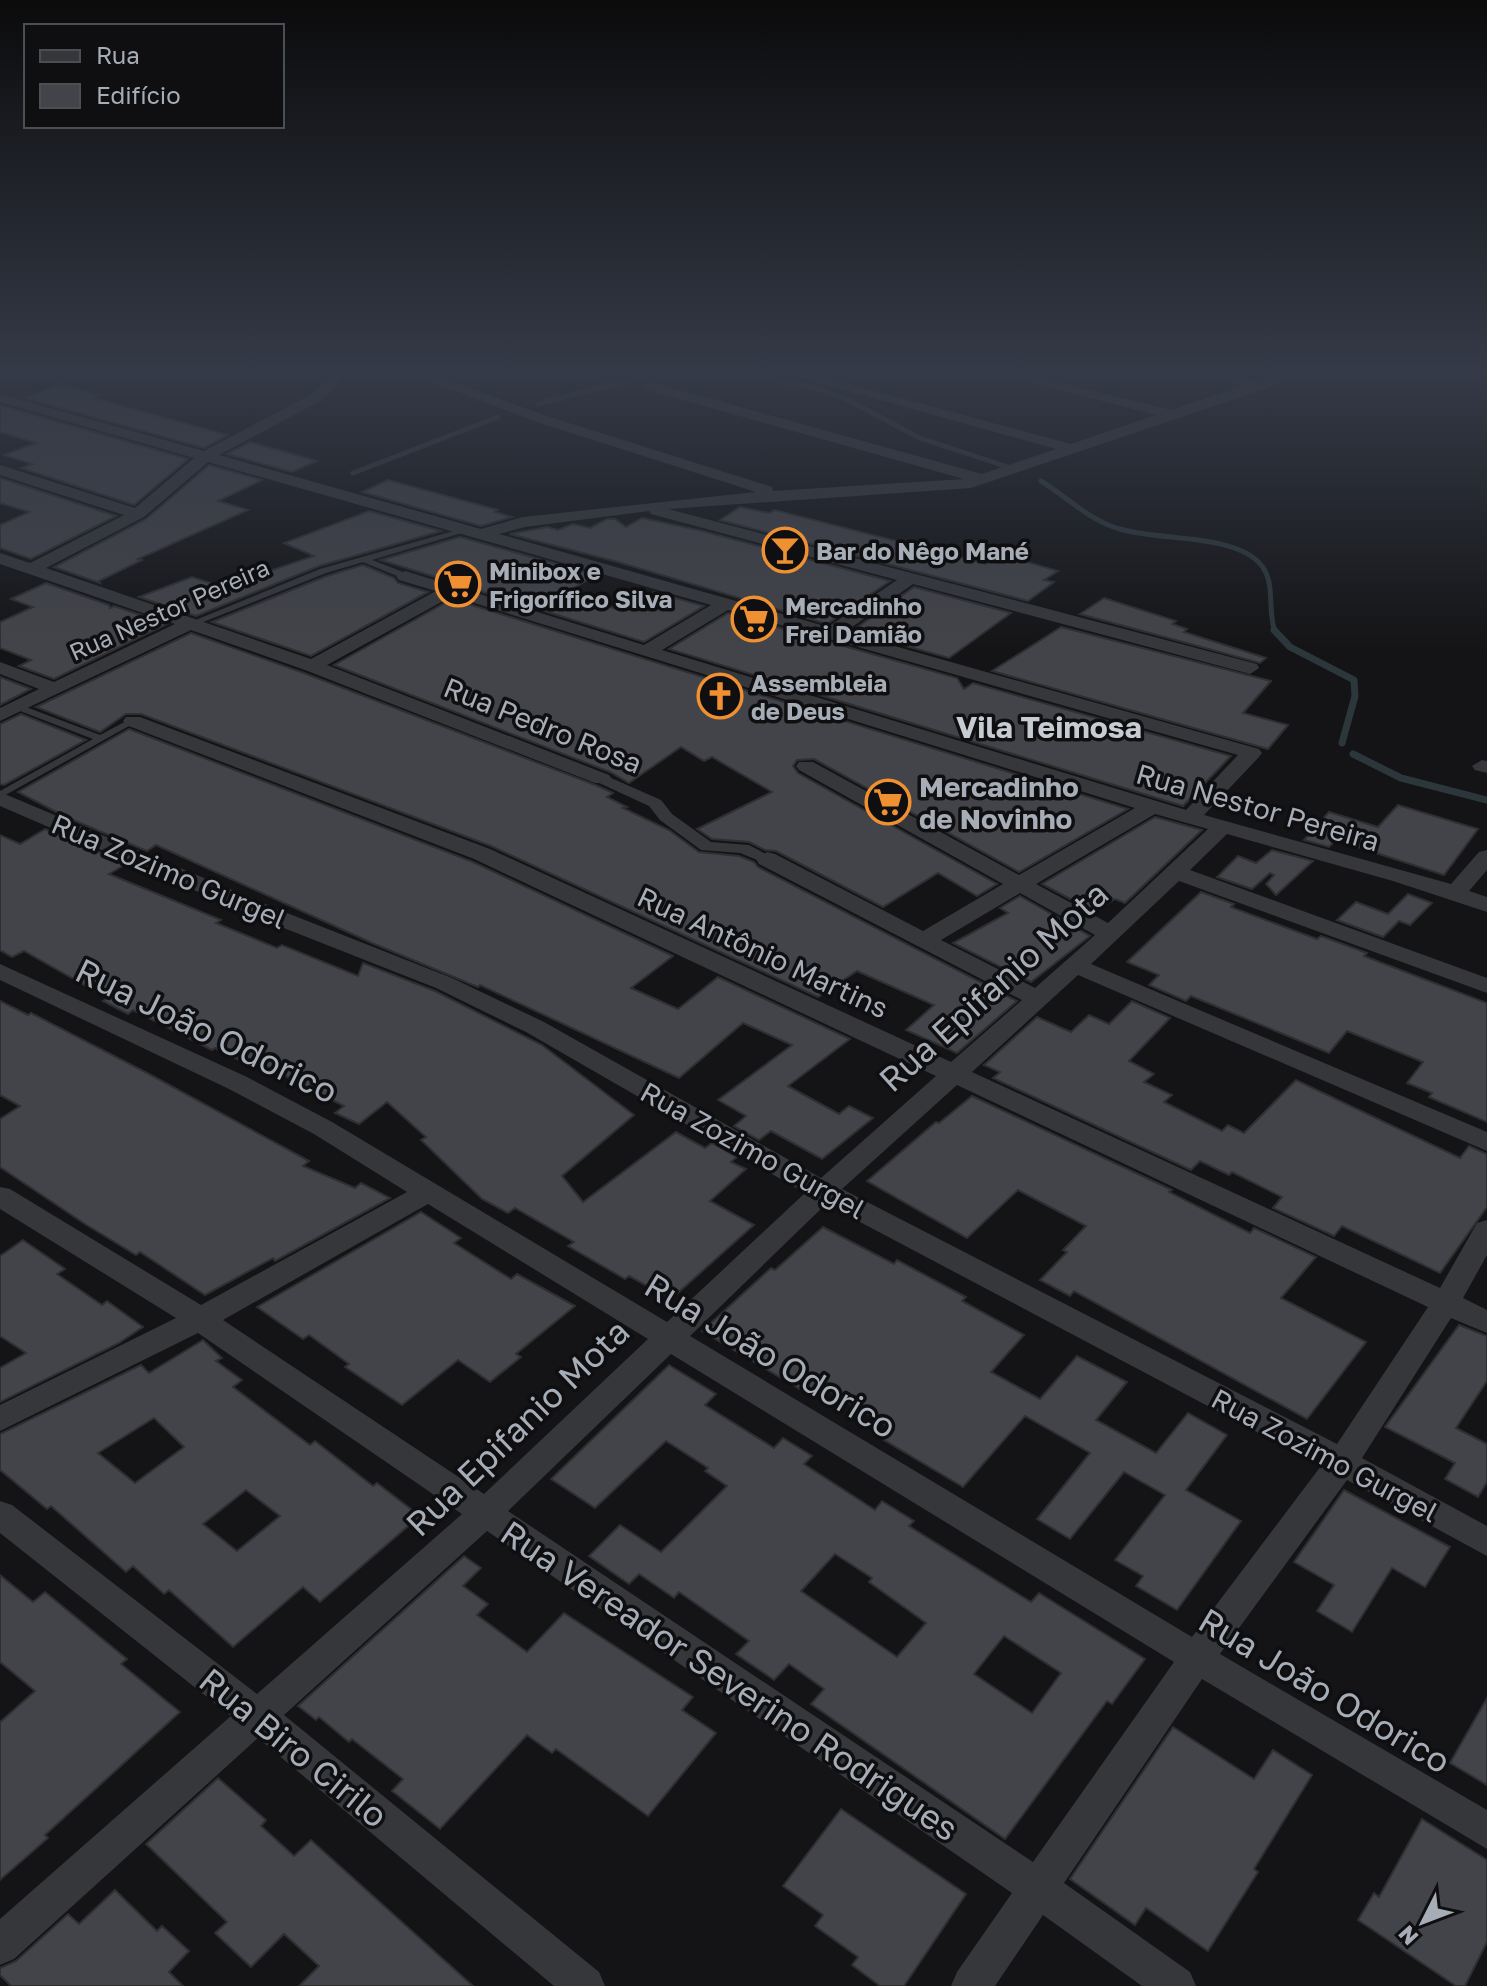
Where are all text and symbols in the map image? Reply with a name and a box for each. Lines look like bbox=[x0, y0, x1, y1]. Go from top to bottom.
legend bbox=[24, 24, 284, 128]
text: Rua bbox=[96, 40, 140, 69]
text: Edifício bbox=[96, 80, 181, 109]
bar icon: Bar do Nêgo Mané bbox=[761, 526, 809, 574]
place label: Bar do Nêgo Mané bbox=[816, 536, 1029, 565]
street label: Rua Nestor Pereira bbox=[65, 552, 273, 666]
place label: Minibox e Frigorífico Silva bbox=[489, 556, 673, 613]
supermarket icon: Minibox e Frigorífico Silva bbox=[434, 560, 482, 608]
place label: Mercadinho Frei Damião bbox=[785, 591, 922, 648]
supermarket icon: Mercadinho Frei Damião bbox=[730, 595, 778, 643]
place label: Assembleia de Deus bbox=[751, 668, 887, 725]
street label: Rua Pedro Rosa bbox=[439, 670, 647, 780]
church icon: Assembleia de Deus bbox=[696, 672, 744, 720]
district label: Vila Teimosa bbox=[956, 709, 1142, 745]
street label: Rua Nestor Pereira bbox=[1132, 756, 1384, 858]
place label: Mercadinho de Novinho bbox=[919, 770, 1079, 835]
supermarket icon: Mercadinho de Novinho bbox=[864, 778, 912, 826]
street label: Rua Zozimo Gurgel bbox=[47, 807, 291, 935]
street label: Rua Epifanio Mota bbox=[870, 873, 1116, 1099]
street label: Rua Antônio Martins bbox=[632, 879, 894, 1025]
street label: Rua João Odorico bbox=[70, 949, 344, 1111]
street label: Rua Zozimo Gurgel bbox=[635, 1075, 871, 1225]
street label: Rua João Odorico bbox=[638, 1264, 904, 1446]
street label: Rua Epifanio Mota bbox=[397, 1311, 637, 1543]
street label: Rua Zozimo Gurgel bbox=[1206, 1381, 1444, 1529]
street label: Rua Vereador Severino Rodrigues bbox=[494, 1512, 966, 1848]
street label: Rua João Odorico bbox=[1192, 1599, 1458, 1781]
street label: Rua Biro Cirilo bbox=[192, 1659, 396, 1835]
north arrow bbox=[1383, 1882, 1463, 1962]
text: N bbox=[1392, 1920, 1423, 1951]

